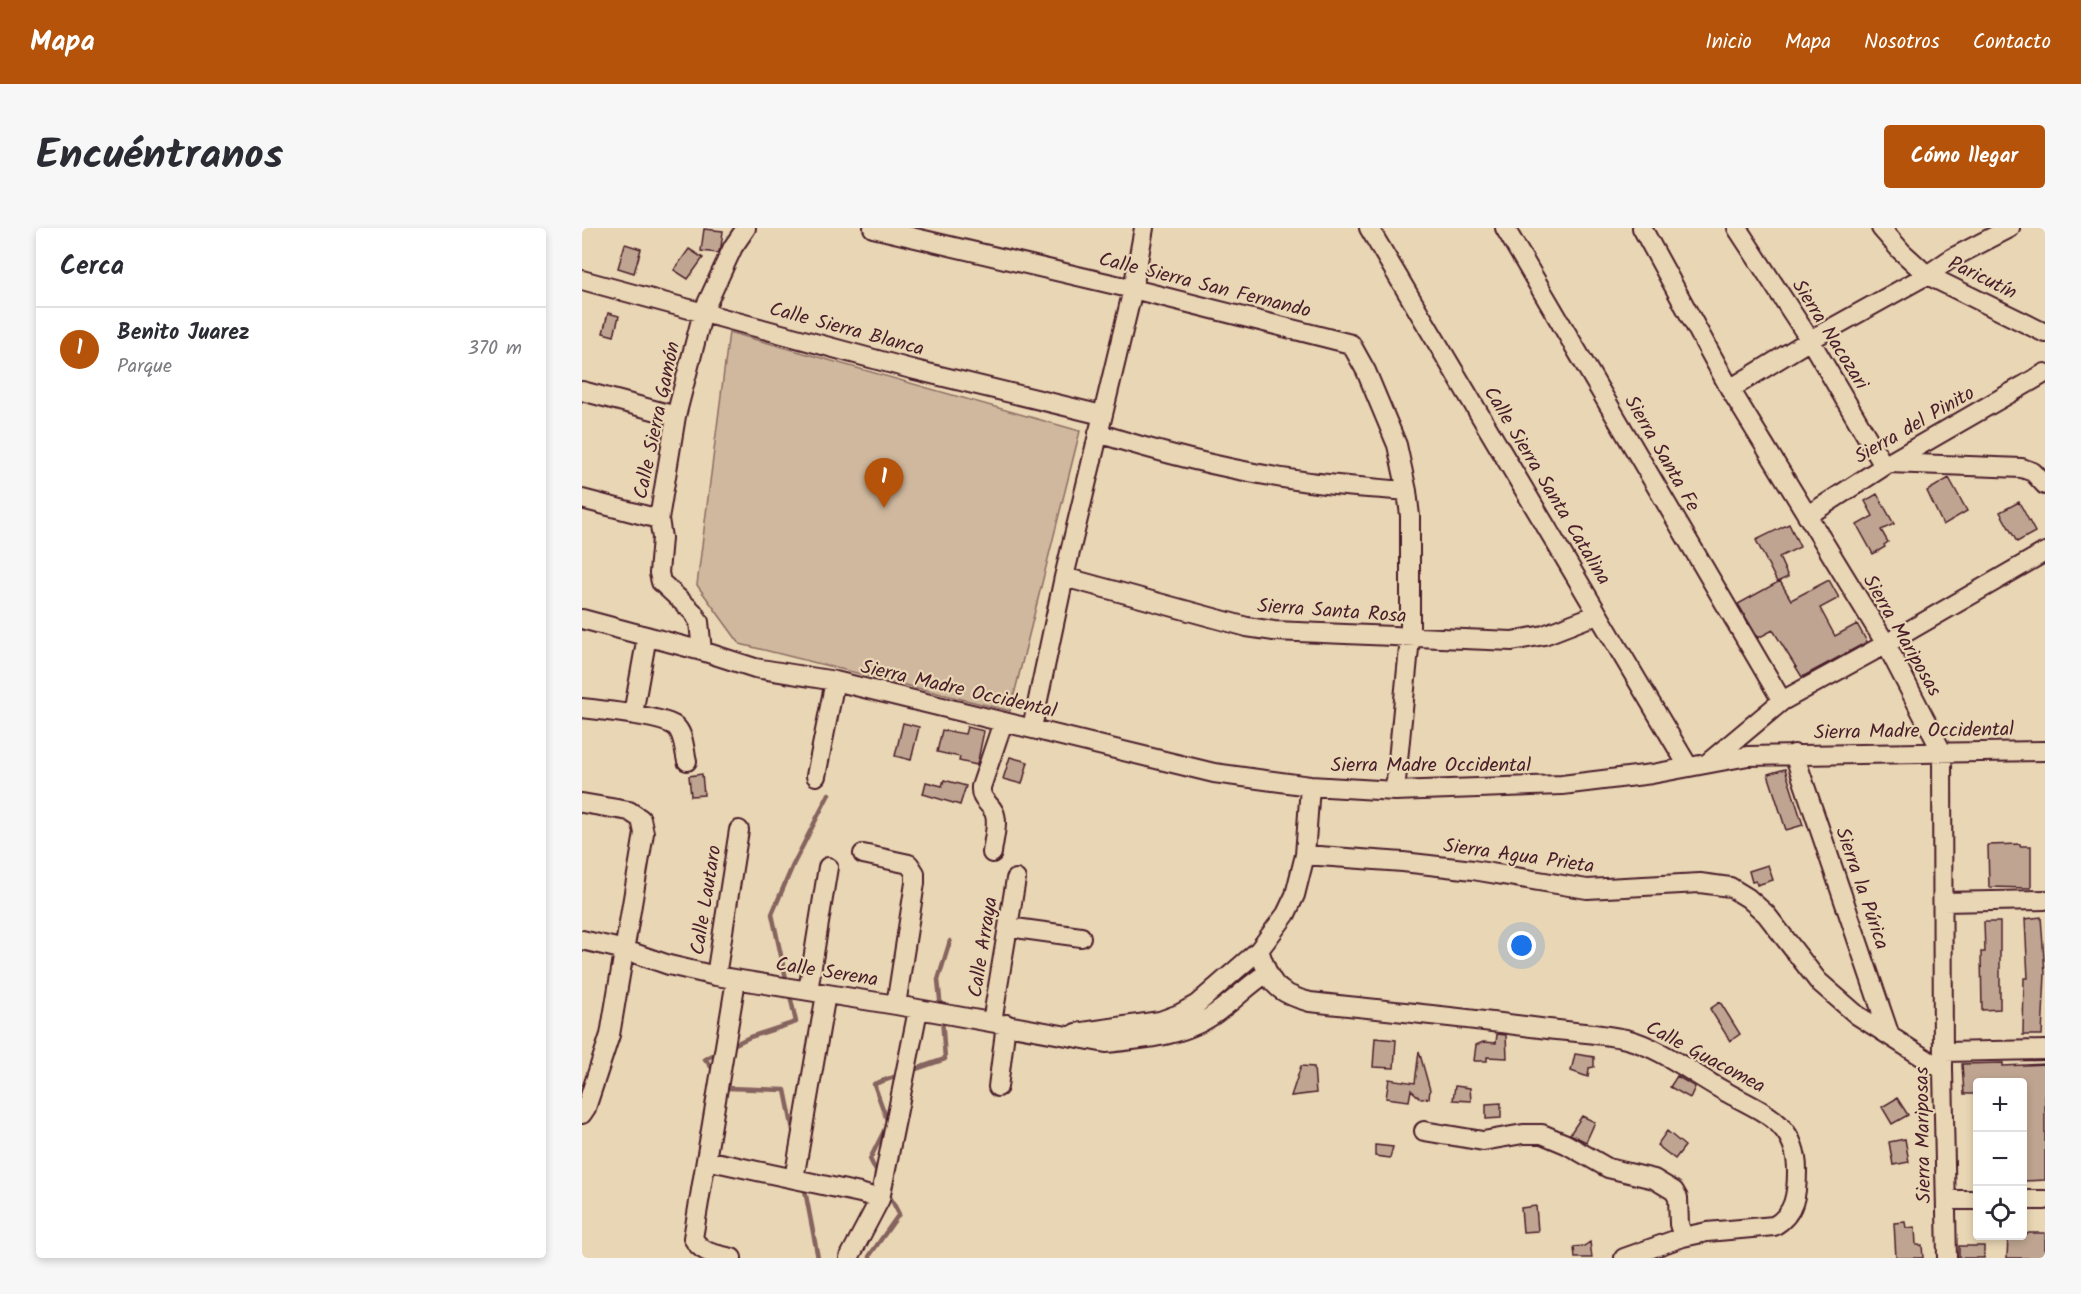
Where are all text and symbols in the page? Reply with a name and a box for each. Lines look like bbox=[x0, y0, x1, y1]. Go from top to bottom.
text: Mapa bbox=[30, 20, 95, 65]
text: Inicio bbox=[1705, 26, 1752, 59]
text: Mapa bbox=[1785, 26, 1831, 59]
text: Nosotros bbox=[1864, 26, 1940, 59]
text: Contacto bbox=[1973, 26, 2051, 59]
text: Encuéntranos bbox=[36, 123, 283, 190]
button: Cómo llegar bbox=[1884, 125, 2045, 188]
street label: Calle Sierra San Fernando bbox=[1095, 244, 1314, 328]
text: Cerca bbox=[60, 246, 124, 288]
street label: Paricutín bbox=[1942, 248, 2022, 309]
street label: Sierra Nacozari bbox=[1782, 273, 1877, 398]
street label: Calle Sierra Blanca bbox=[765, 294, 927, 366]
text: Benito Juarez bbox=[117, 316, 250, 351]
text: 1 bbox=[76, 333, 83, 365]
text: 370 m bbox=[467, 333, 522, 365]
street label: Calle Sierra Gamón bbox=[626, 339, 690, 502]
text: Parque bbox=[117, 351, 172, 383]
street label: Sierra del Pinito bbox=[1849, 378, 1981, 473]
street label: Calle Sierra Santa Catalina bbox=[1474, 380, 1619, 592]
street label: Sierra Santa Fe bbox=[1615, 390, 1708, 518]
pin: 1 bbox=[864, 458, 904, 508]
street label: Sierra Mariposas bbox=[1853, 569, 1950, 704]
street label: Sierra Santa Rosa bbox=[1256, 591, 1408, 633]
street label: Sierra Madre Occidental bbox=[857, 652, 1060, 728]
street label: Sierra Madre Occidental bbox=[1814, 714, 2015, 750]
street label: Sierra Madre Occidental bbox=[1331, 750, 1531, 782]
street label: Sierra la Púrica bbox=[1825, 823, 1897, 954]
street label: Sierra Agua Prieta bbox=[1441, 831, 1596, 883]
street label: Calle Lautaro bbox=[682, 843, 731, 958]
street label: Calle Arraya bbox=[960, 895, 1008, 1000]
your location bbox=[1507, 931, 1536, 960]
street label: Calle Serena bbox=[773, 949, 880, 997]
street label: Calle Guacomea bbox=[1639, 1013, 1771, 1103]
street label: Sierra Mariposas bbox=[1907, 1066, 1941, 1204]
map controls bbox=[1973, 1078, 2027, 1240]
button: + bbox=[1973, 1078, 2027, 1132]
button: − bbox=[1973, 1132, 2027, 1186]
button: locate bbox=[1973, 1186, 2027, 1240]

